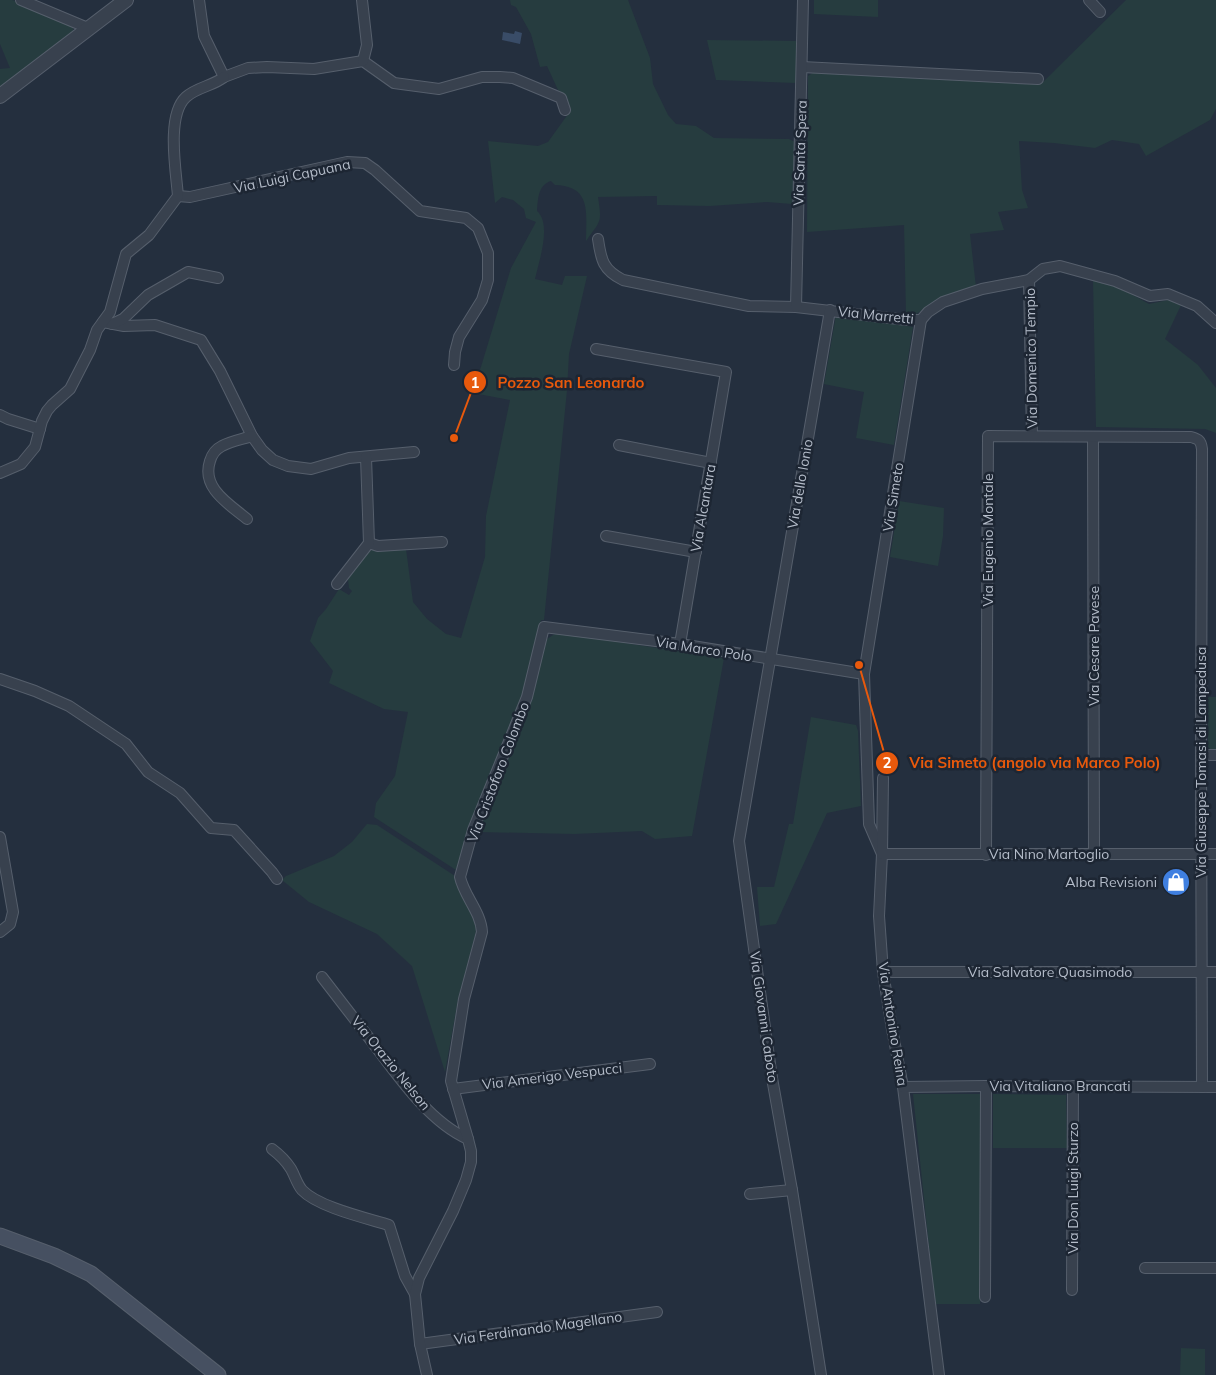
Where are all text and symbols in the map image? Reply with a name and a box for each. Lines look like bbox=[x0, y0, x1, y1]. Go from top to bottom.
street label: Via Santa Spera bbox=[789, 100, 811, 206]
street label: Via Luigi Capuana bbox=[232, 155, 352, 197]
street label: Via Domenico Tempio bbox=[1021, 288, 1041, 428]
street label: Via Marretti bbox=[837, 302, 915, 328]
callout: Pozzo San Leonardo bbox=[462, 367, 654, 397]
text: 1 bbox=[470, 373, 480, 392]
text: Pozzo San Leonardo bbox=[498, 373, 645, 392]
street label: Via dello Ionio bbox=[783, 438, 817, 530]
street label: Via Simeto bbox=[879, 461, 907, 533]
street label: Via Alcantara bbox=[686, 463, 720, 553]
street label: Via Eugenio Montale bbox=[979, 473, 997, 607]
street label: Via Cesare Pavese bbox=[1085, 586, 1103, 706]
street label: Via Marco Polo bbox=[655, 633, 753, 665]
street label: Via Giuseppe Tomasi di Lampedusa bbox=[1192, 647, 1210, 877]
street label: Via Cristoforo Colombo bbox=[463, 699, 533, 845]
callout: Via Simeto (angolo via Marco Polo) bbox=[875, 748, 1171, 778]
text: 2 bbox=[882, 753, 892, 772]
text: Via Simeto (angolo via Marco Polo) bbox=[908, 753, 1161, 772]
street label: Via Nino Martoglio bbox=[989, 845, 1109, 863]
shop icon: Alba Revisioni bbox=[1161, 867, 1191, 897]
place label: Alba Revisioni bbox=[1065, 873, 1157, 891]
street label: Via Giovanni Caboto bbox=[746, 950, 782, 1084]
street label: Via Antonino Reina bbox=[874, 961, 912, 1087]
street label: Via Salvatore Quasimodo bbox=[968, 963, 1132, 981]
street label: Via Orazio Nelson bbox=[347, 1012, 435, 1114]
street label: Via Amerigo Vespucci bbox=[481, 1058, 623, 1094]
street label: Via Vitaliano Brancati bbox=[989, 1077, 1131, 1095]
street label: Via Don Luigi Sturzo bbox=[1064, 1122, 1082, 1254]
street label: Via Ferdinando Magellano bbox=[453, 1307, 623, 1349]

